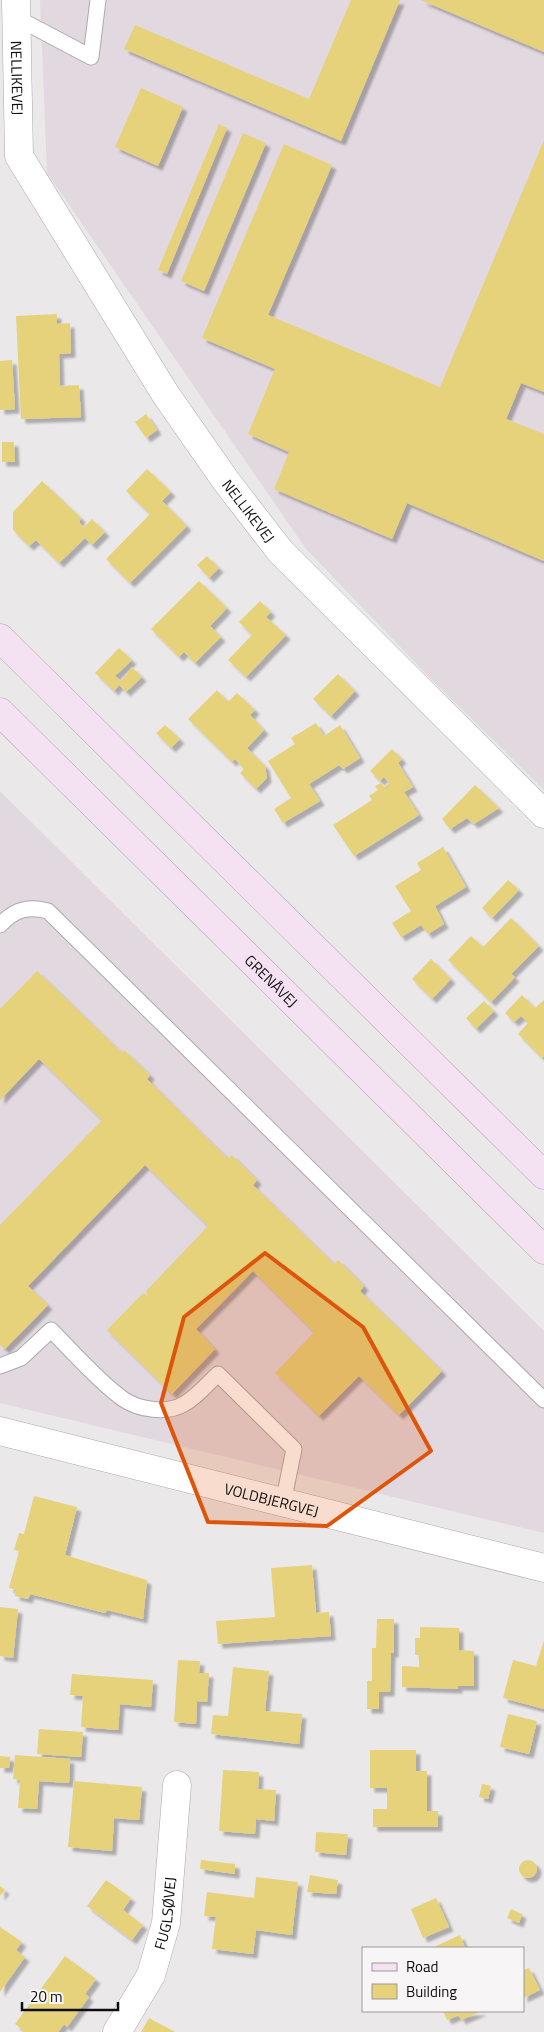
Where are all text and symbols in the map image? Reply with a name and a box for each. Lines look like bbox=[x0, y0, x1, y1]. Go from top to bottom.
street label: NELLIKEVEJ bbox=[5, 40, 30, 116]
street label: NELLIKEVEJ bbox=[217, 474, 281, 547]
street label: GRENÅVEJ bbox=[240, 949, 303, 1012]
street label: VOLDBJERGVEJ bbox=[222, 1476, 321, 1522]
street label: FUGLSØVEJ bbox=[147, 1876, 181, 1952]
legend bbox=[362, 1947, 524, 2012]
text: Road bbox=[406, 1955, 438, 1978]
scale bar bbox=[22, 1980, 119, 2012]
text: Building bbox=[406, 1980, 457, 2003]
text: 20 m bbox=[30, 1985, 63, 2008]

